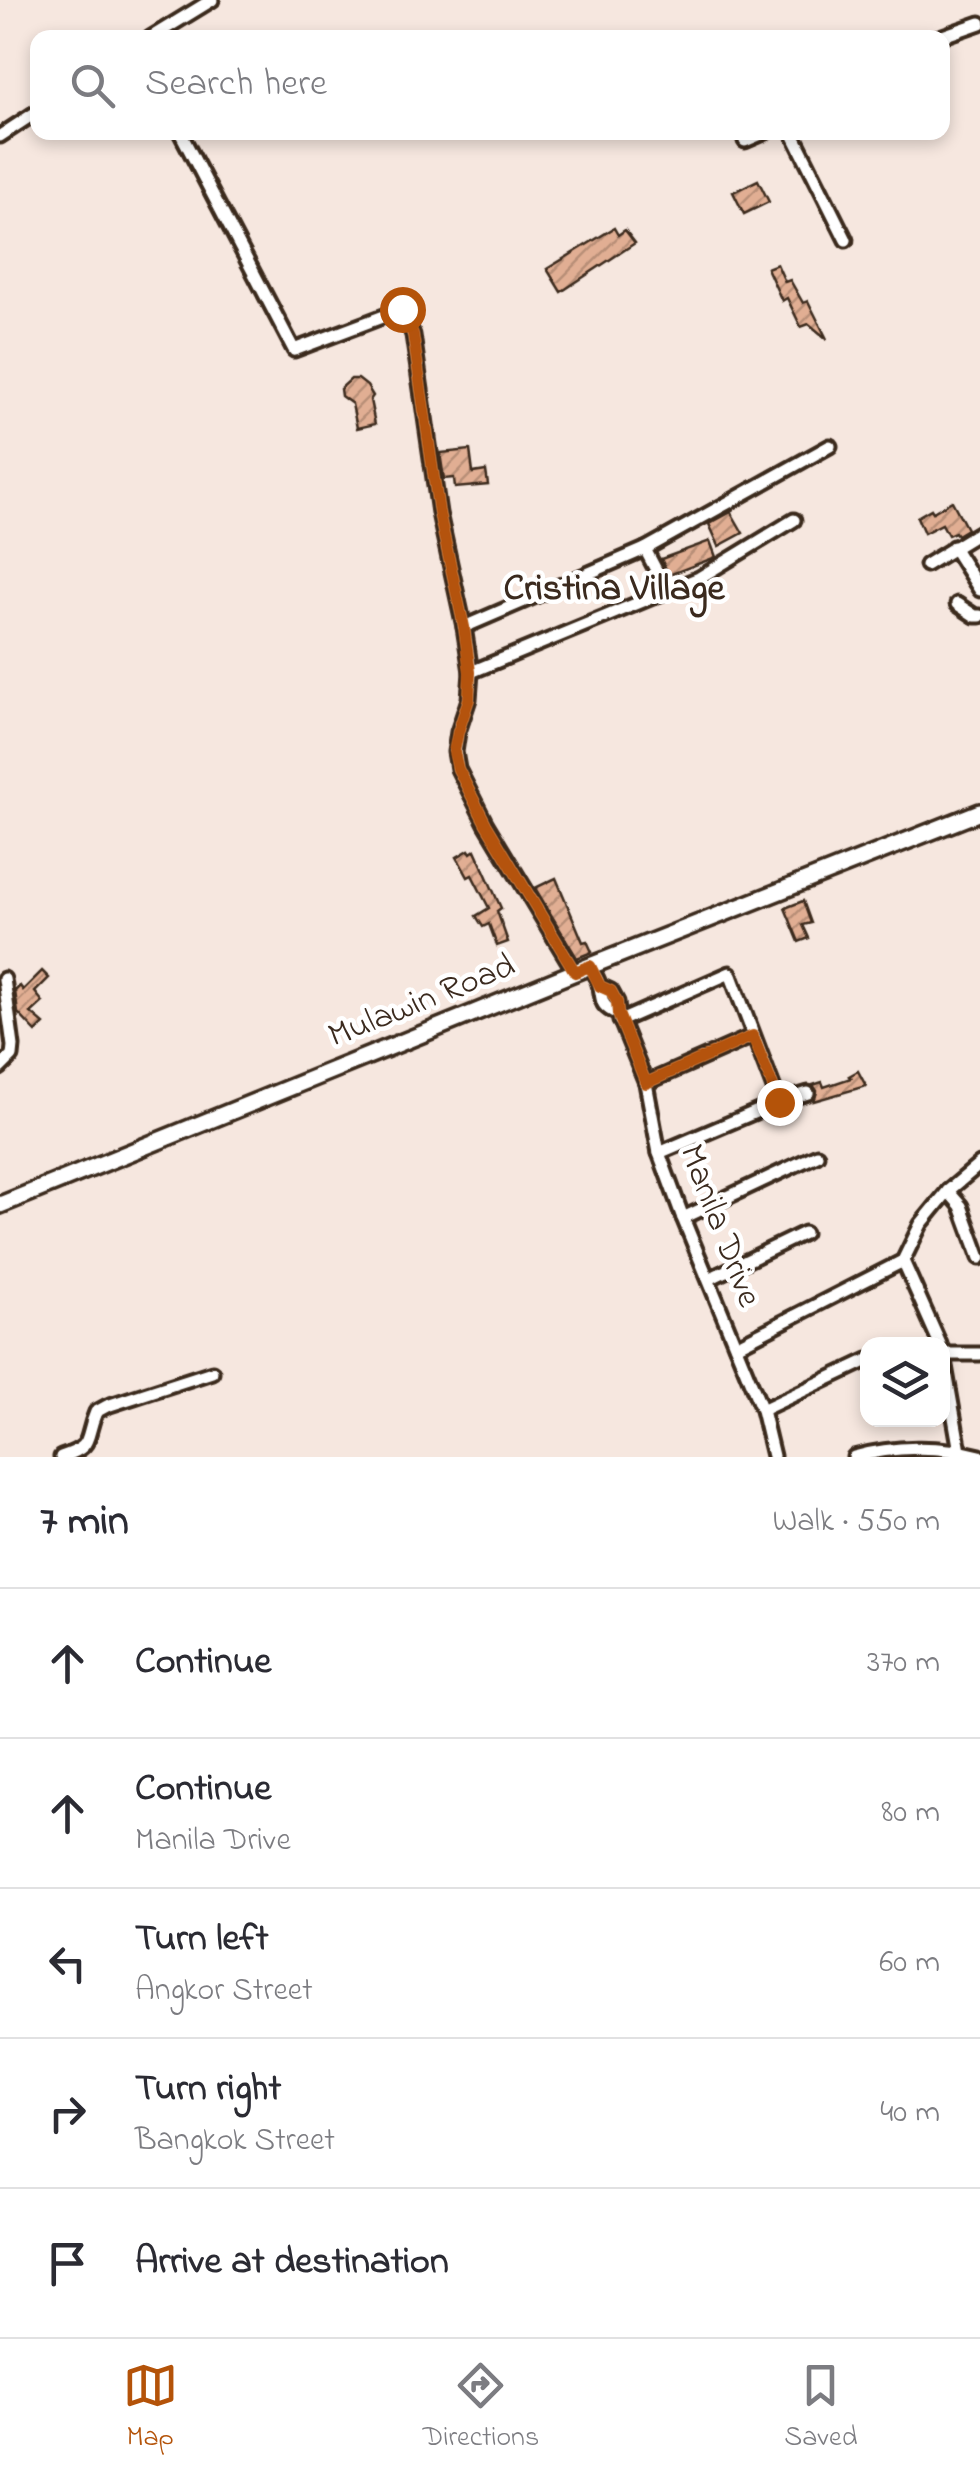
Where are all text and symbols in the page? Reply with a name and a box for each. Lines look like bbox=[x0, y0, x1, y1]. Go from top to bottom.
search box bbox=[30, 30, 950, 140]
text: Search here bbox=[145, 57, 327, 113]
icon: search bbox=[65, 58, 120, 113]
route start bbox=[380, 287, 426, 333]
district label: Cristina Village bbox=[503, 562, 726, 618]
street label: Mulawin Road bbox=[321, 941, 523, 1063]
route end bbox=[757, 1080, 803, 1126]
street label: Manila Drive bbox=[665, 1137, 773, 1315]
map controls bbox=[860, 1337, 950, 1427]
button: layers bbox=[860, 1337, 950, 1427]
text: 7 min bbox=[40, 1492, 129, 1553]
text: Walk · 550 m bbox=[772, 1499, 940, 1546]
text: Continue bbox=[135, 1635, 271, 1691]
icon: ahead bbox=[40, 1636, 95, 1691]
text: 370 m bbox=[867, 1640, 940, 1687]
text: Continue bbox=[135, 1762, 271, 1818]
icon: ahead bbox=[40, 1786, 95, 1841]
text: 80 m bbox=[881, 1790, 940, 1837]
text: Manila Drive bbox=[135, 1818, 291, 1865]
text: Turn left bbox=[135, 1912, 268, 1968]
icon: left bbox=[40, 1936, 95, 1991]
text: 60 m bbox=[879, 1940, 940, 1987]
text: Angkor Street bbox=[135, 1968, 313, 2015]
text: Turn right bbox=[135, 2062, 281, 2118]
icon: right bbox=[40, 2086, 95, 2141]
text: 40 m bbox=[880, 2090, 940, 2137]
text: Bangkok Street bbox=[135, 2118, 335, 2165]
text: Arrive at destination bbox=[135, 2235, 449, 2291]
icon: arrive bbox=[40, 2236, 95, 2291]
tab: Map bbox=[123, 2358, 178, 2459]
tab: Directions bbox=[423, 2358, 539, 2459]
tab: Saved bbox=[784, 2358, 857, 2459]

